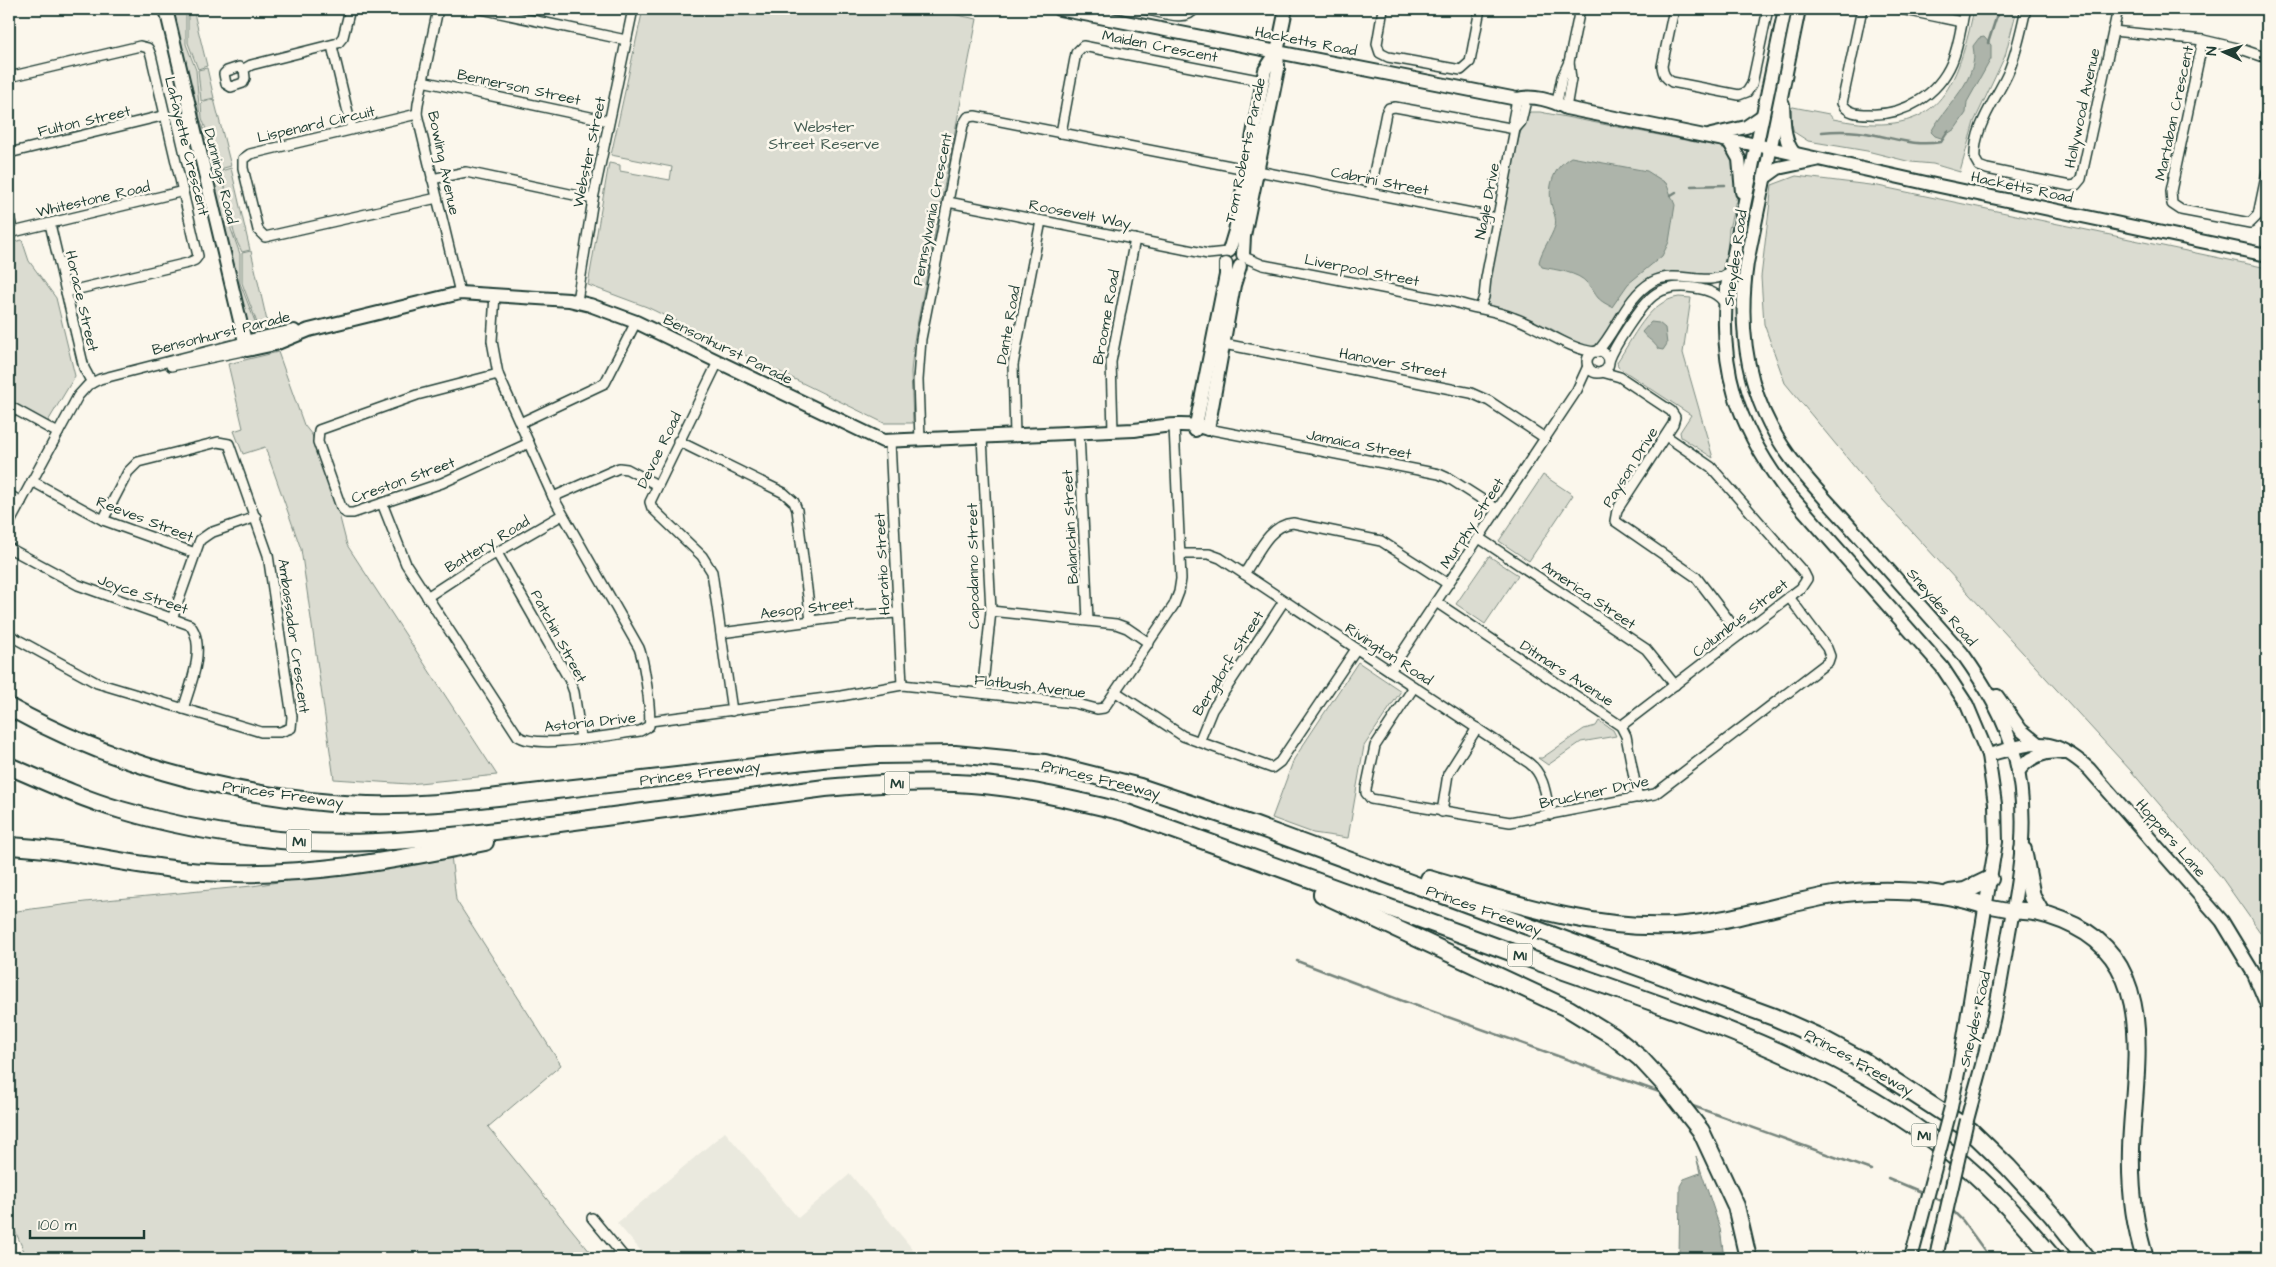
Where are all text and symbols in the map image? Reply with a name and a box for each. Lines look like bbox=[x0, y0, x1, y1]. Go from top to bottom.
street label: Hacketts Road bbox=[1253, 21, 1359, 62]
street label: Maiden Crescent bbox=[1100, 25, 1220, 68]
north arrow bbox=[2198, 28, 2248, 78]
street label: Martaban Crescent bbox=[2150, 44, 2199, 182]
street label: Hollywood Avenue bbox=[2060, 46, 2106, 170]
text: N bbox=[2202, 46, 2222, 56]
street label: Bennerson Street bbox=[455, 64, 583, 111]
street label: Lafayette Crescent bbox=[158, 74, 214, 218]
street label: Tom Roberts Parade bbox=[1220, 76, 1271, 225]
street label: Webster Street bbox=[567, 95, 611, 210]
street label: Fulton Street bbox=[36, 101, 133, 142]
street label: Lispenard Circuit bbox=[255, 101, 377, 148]
street label: Bowling Avenue bbox=[421, 109, 465, 217]
park label: Webster Street Reserve bbox=[769, 117, 879, 155]
street label: Dunnings Road bbox=[198, 126, 243, 227]
street label: Pennsylvania Crescent bbox=[907, 131, 959, 288]
street label: Nagle Drive bbox=[1470, 161, 1506, 241]
street label: Cabrini Street bbox=[1329, 162, 1431, 201]
street label: Hacketts Road bbox=[1969, 166, 2075, 209]
street label: Whitestone Road bbox=[34, 176, 152, 223]
street label: Roosevelt Way bbox=[1027, 194, 1133, 236]
street label: Sneydes Road bbox=[1718, 208, 1754, 308]
street label: Horace Street bbox=[60, 248, 103, 354]
street label: Liverpool Street bbox=[1303, 249, 1421, 292]
street label: Broome Road bbox=[1088, 268, 1125, 366]
street label: Dante Road bbox=[991, 284, 1026, 366]
street label: Bensonhurst Parade bbox=[150, 306, 292, 361]
street label: Bensonhurst Parade bbox=[660, 309, 796, 390]
street label: Hanover Street bbox=[1337, 343, 1448, 384]
street label: Devoe Road bbox=[632, 408, 687, 492]
street label: Payson Drive bbox=[1597, 423, 1664, 512]
street label: Jamaica Street bbox=[1305, 424, 1413, 465]
street label: Creston Street bbox=[348, 452, 458, 509]
street label: Balanchin Street bbox=[1057, 469, 1084, 585]
street label: Murphy Street bbox=[1435, 474, 1511, 573]
street label: Reeves Street bbox=[93, 491, 196, 548]
street label: Capodanno Street bbox=[962, 503, 985, 629]
street label: Battery Road bbox=[441, 511, 534, 579]
street label: Horatio Street bbox=[869, 512, 896, 616]
street label: America Street bbox=[1538, 556, 1640, 635]
street label: Ambassador Crescent bbox=[272, 557, 315, 715]
street label: Sneydes Road bbox=[1901, 564, 1982, 652]
street label: Joyce Street bbox=[94, 569, 191, 621]
street label: Columbus Street bbox=[1688, 574, 1793, 663]
street label: Patchin Street bbox=[525, 586, 592, 686]
street label: Aesop Street bbox=[759, 592, 855, 625]
street label: Bergdorf Street bbox=[1188, 607, 1270, 720]
street label: Rivington Road bbox=[1340, 618, 1437, 692]
street label: Ditmars Avenue bbox=[1516, 635, 1618, 712]
street label: Flatbush Avenue bbox=[973, 669, 1087, 704]
street label: Astoria Drive bbox=[543, 707, 637, 738]
street label: Princes Freeway bbox=[1039, 755, 1162, 805]
street label: Princes Freeway bbox=[638, 756, 762, 792]
road number: M1 bbox=[884, 771, 910, 794]
street label: Bruckner Drive bbox=[1537, 771, 1651, 814]
street label: Princes Freeway bbox=[221, 776, 345, 814]
street label: Hoppers Lane bbox=[2131, 795, 2211, 882]
road number: M1 bbox=[286, 829, 312, 852]
street label: Princes Freeway bbox=[1423, 880, 1545, 942]
road number: M1 bbox=[1508, 944, 1532, 966]
street label: Sneydes Road bbox=[1954, 969, 1998, 1069]
street label: Princes Freeway bbox=[1800, 1024, 1917, 1102]
road number: M1 bbox=[1912, 1124, 1936, 1146]
scale bar bbox=[30, 1207, 144, 1239]
text: 100 m bbox=[38, 1215, 77, 1236]

